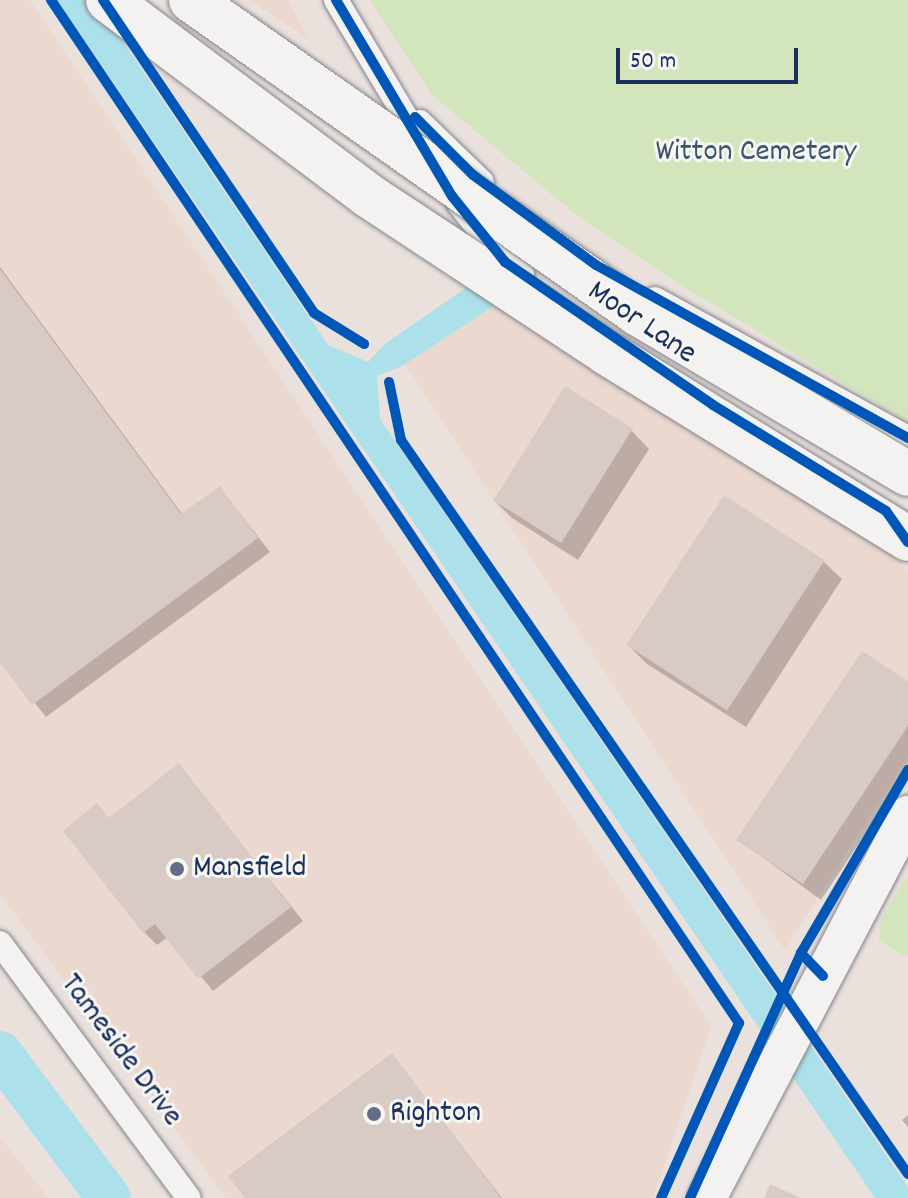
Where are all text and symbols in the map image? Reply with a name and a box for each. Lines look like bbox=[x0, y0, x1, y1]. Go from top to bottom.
scale bar bbox=[620, 32, 802, 82]
text: 50 m bbox=[630, 45, 676, 79]
park label: Witton Cemetery bbox=[656, 134, 856, 172]
street label: Moor Lane bbox=[579, 274, 703, 374]
place label: Mansfield bbox=[193, 850, 307, 888]
marker: Mansfield bbox=[168, 860, 186, 878]
street label: Tameside Drive bbox=[50, 967, 190, 1135]
place label: Righton bbox=[390, 1095, 481, 1133]
marker: Righton bbox=[365, 1105, 383, 1123]

